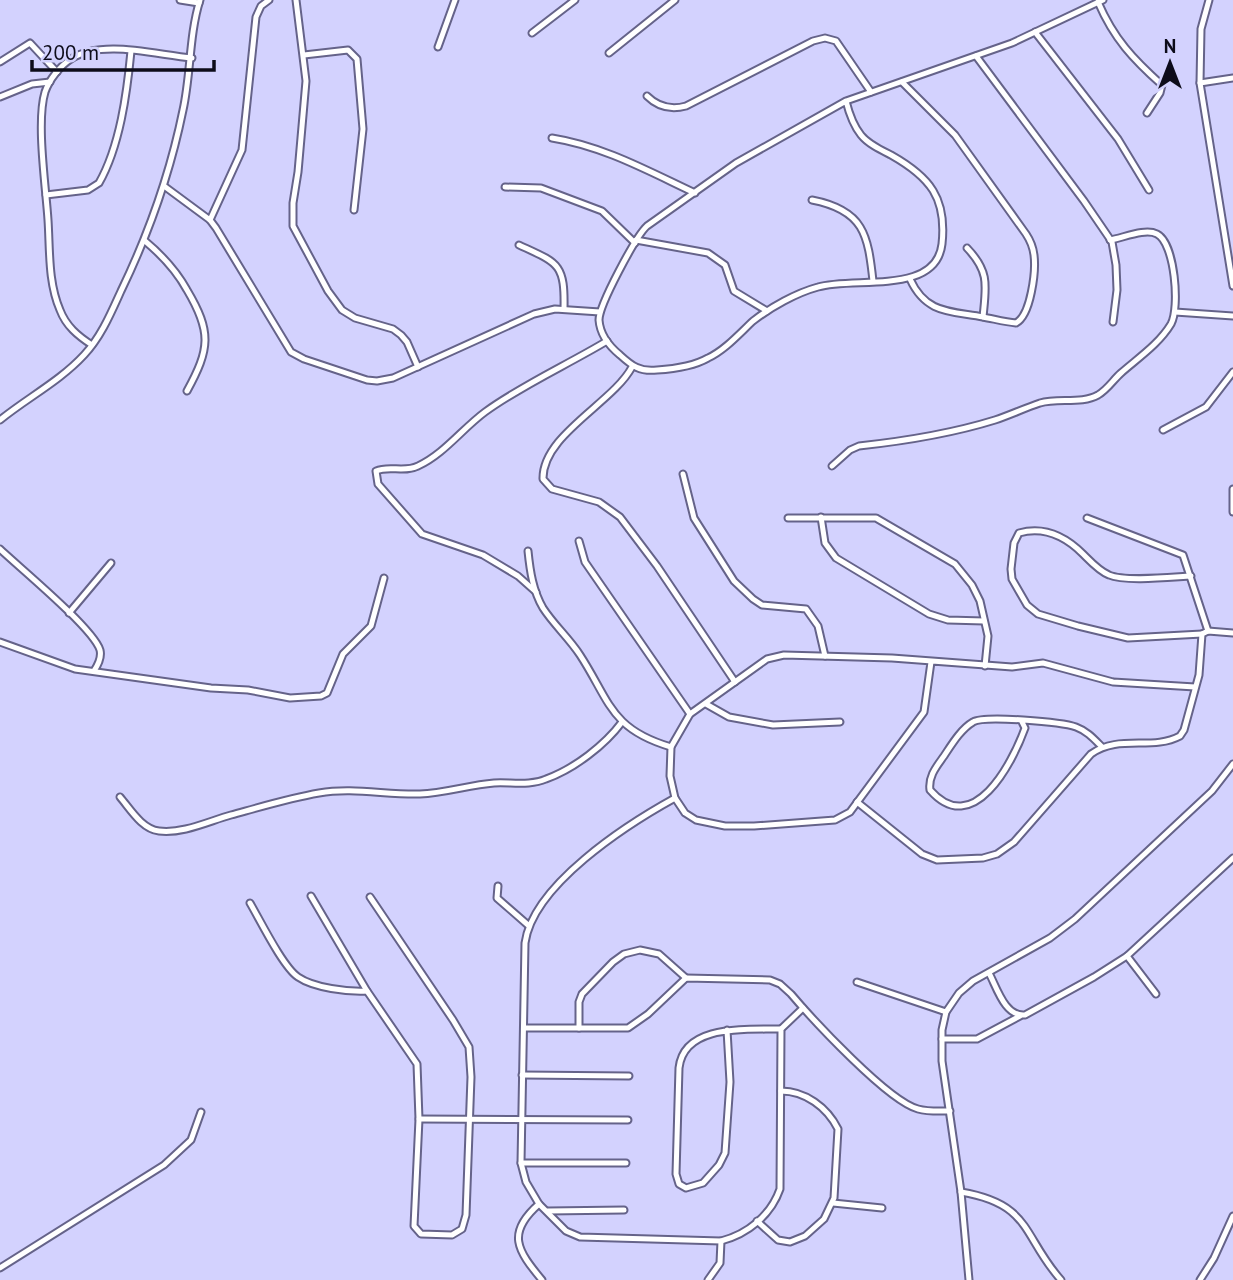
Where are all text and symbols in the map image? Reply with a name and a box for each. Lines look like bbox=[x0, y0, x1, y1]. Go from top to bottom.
scale bar bbox=[32, 28, 214, 72]
north arrow bbox=[1135, 28, 1205, 98]
text: N bbox=[1164, 34, 1176, 58]
text: 200 m bbox=[42, 39, 99, 66]

